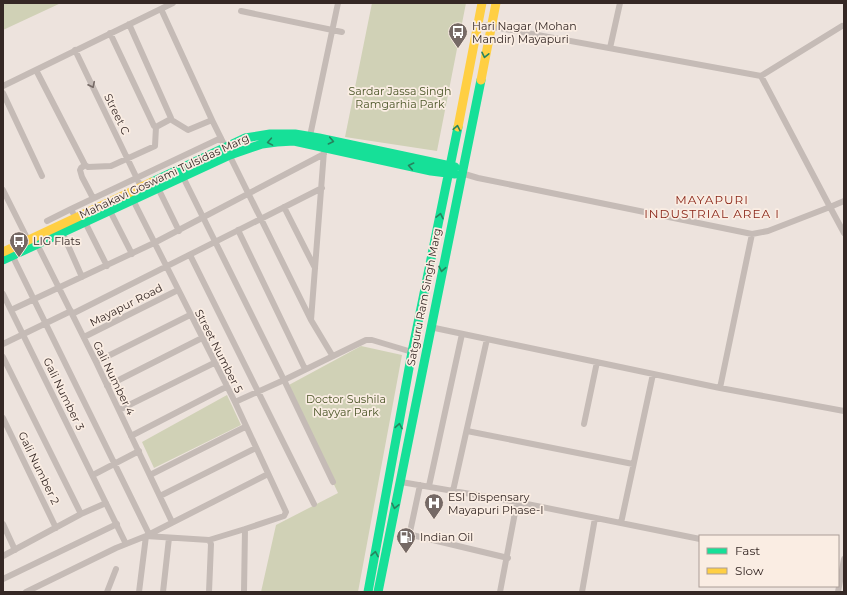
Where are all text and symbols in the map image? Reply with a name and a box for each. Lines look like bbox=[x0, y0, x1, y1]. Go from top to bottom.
place label: Hari Nagar (Mohan Mandir) Mayapuri bbox=[472, 19, 577, 46]
bus stop icon: Hari Nagar (Mohan Mandir) Mayapuri bbox=[447, 21, 469, 49]
one-way arrow bbox=[482, 52, 490, 58]
one-way arrow bbox=[87, 81, 95, 89]
park label: Sardar Jassa Singh Ramgarhia Park bbox=[348, 84, 452, 111]
street label: Street C bbox=[101, 91, 133, 137]
one-way arrow bbox=[453, 125, 461, 131]
street label: Mahakavi Goswami Tulsidas Marg bbox=[77, 130, 251, 222]
one-way arrow bbox=[328, 136, 334, 144]
one-way arrow bbox=[267, 137, 273, 146]
one-way arrow bbox=[408, 163, 414, 171]
district label: MAYAPURI INDUSTRIAL AREA I bbox=[644, 192, 780, 221]
one-way arrow bbox=[436, 213, 444, 219]
street label: Satguru Ram Singh Marg bbox=[404, 227, 444, 367]
bus stop icon: LIG Flats bbox=[8, 230, 30, 258]
place label: LIG Flats bbox=[33, 234, 81, 248]
one-way arrow bbox=[438, 266, 446, 272]
street label: Mayapur Road bbox=[87, 281, 165, 329]
street label: Street Number 5 bbox=[192, 307, 246, 395]
street label: Gali Number 4 bbox=[90, 339, 138, 418]
street label: Gali Number 3 bbox=[40, 355, 88, 433]
park label: Doctor Sushila Nayyar Park bbox=[306, 392, 386, 419]
one-way arrow bbox=[394, 423, 403, 429]
street label: Gali Number 2 bbox=[15, 429, 63, 507]
place label: ESI Dispensary Mayapuri Phase-I bbox=[448, 490, 544, 517]
hospital icon: ESI Dispensary Mayapuri Phase-I bbox=[423, 492, 445, 520]
one-way arrow bbox=[392, 503, 400, 509]
fuel station icon: Indian Oil bbox=[395, 526, 417, 554]
place label: Indian Oil bbox=[420, 530, 473, 544]
legend bbox=[699, 535, 839, 587]
text: Fast bbox=[735, 543, 760, 558]
one-way arrow bbox=[371, 551, 379, 557]
text: Slow bbox=[735, 563, 764, 578]

